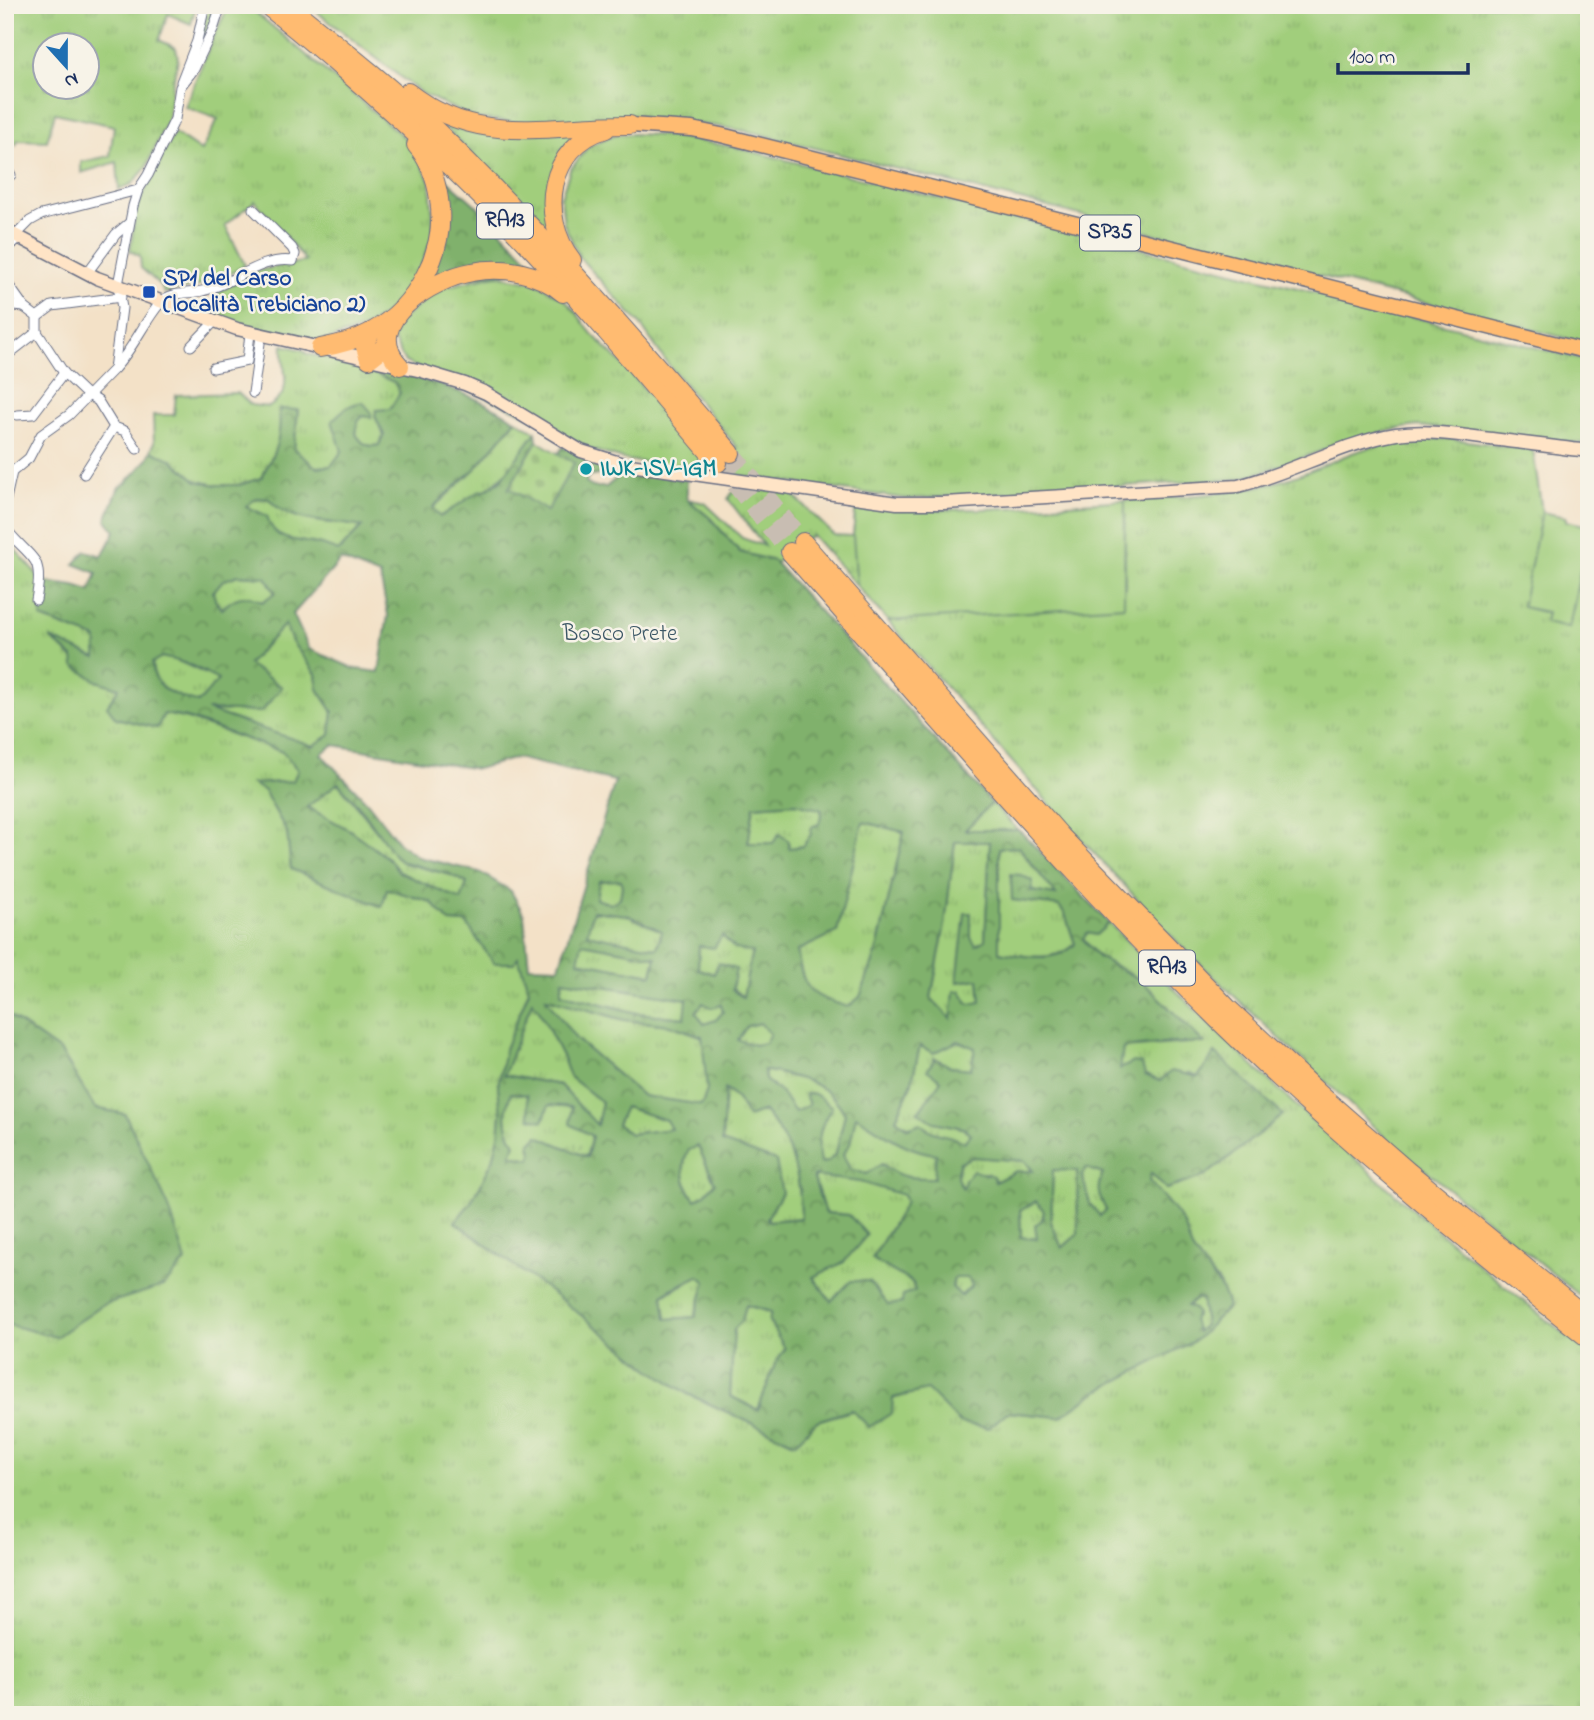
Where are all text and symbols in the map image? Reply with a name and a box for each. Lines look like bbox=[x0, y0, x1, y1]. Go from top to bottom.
north arrow bbox=[32, 32, 102, 102]
scale bar bbox=[1338, 32, 1468, 76]
text: 100 m bbox=[1349, 43, 1395, 73]
text: N bbox=[60, 65, 82, 95]
road number: RA13 bbox=[477, 204, 533, 238]
road number: SP35 bbox=[1080, 216, 1140, 250]
place label: SP1 del Carso (località Trebiciano 2) bbox=[163, 263, 365, 322]
marker: SP1 del Carso (località Trebiciano 2) bbox=[141, 284, 157, 300]
place label: IWK-ISV-IGM bbox=[600, 453, 716, 486]
marker: IWK-ISV-IGM bbox=[578, 461, 594, 477]
park label: Bosco Prete bbox=[562, 618, 678, 651]
road number: RA13 bbox=[1139, 950, 1195, 986]

